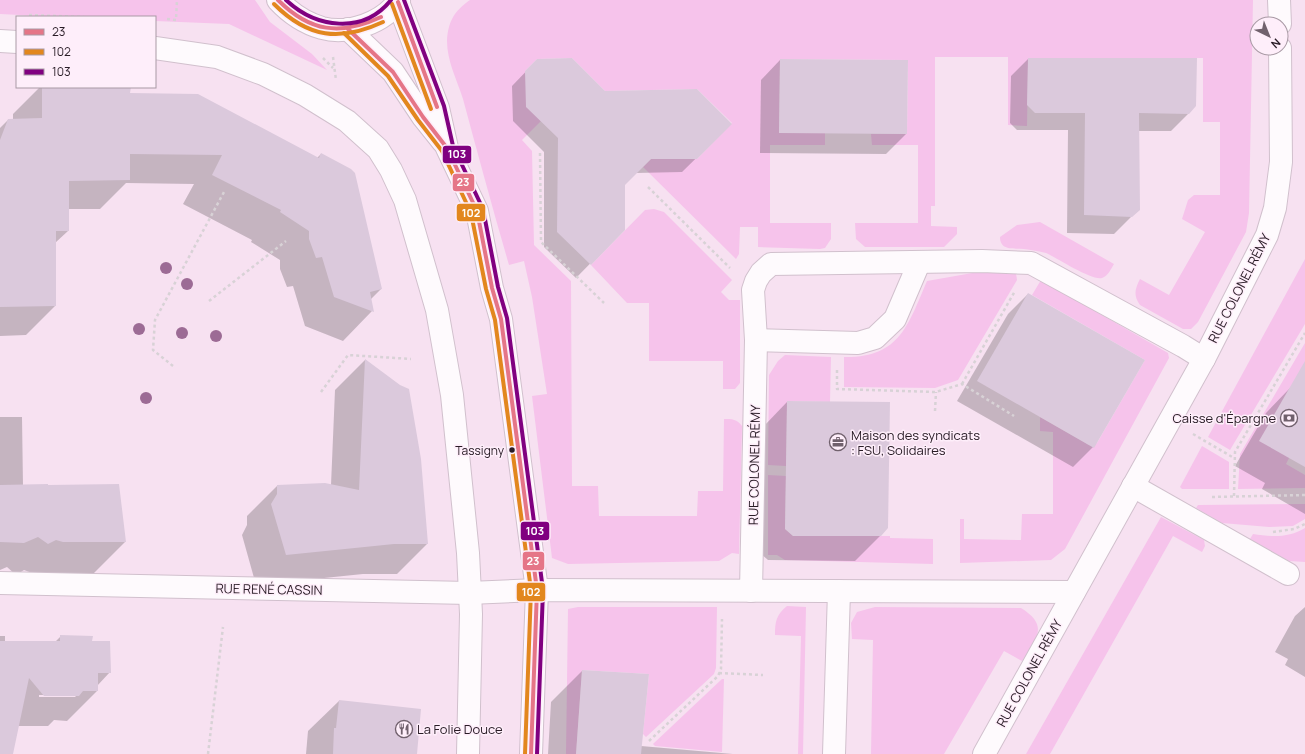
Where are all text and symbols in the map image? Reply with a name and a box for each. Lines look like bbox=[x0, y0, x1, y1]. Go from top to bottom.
legend bbox=[16, 16, 156, 88]
north arrow bbox=[1249, 16, 1289, 56]
text: 23 bbox=[52, 23, 65, 40]
text: N bbox=[1268, 35, 1284, 52]
text: 102 bbox=[52, 43, 71, 60]
text: 103 bbox=[52, 63, 71, 80]
line badge: 103 bbox=[442, 145, 472, 164]
text: 103 bbox=[448, 146, 466, 161]
line badge: 23 bbox=[452, 173, 475, 192]
text: 23 bbox=[457, 174, 469, 189]
line badge: 102 bbox=[456, 203, 486, 222]
text: 102 bbox=[462, 205, 480, 220]
street label: RUE COLONEL RÉMY bbox=[1204, 230, 1275, 346]
street label: RUE COLONEL RÉMY bbox=[744, 404, 764, 525]
bank icon: Caisse d'Épargne bbox=[1279, 408, 1299, 428]
place label: Caisse d'Épargne bbox=[1172, 409, 1276, 427]
place label: Maison des syndicats : FSU, Solidaires bbox=[851, 426, 980, 459]
office icon: Maison des syndicats : FSU, Solidaires bbox=[828, 432, 848, 452]
place label: Tassigny bbox=[455, 442, 505, 459]
marker: Tassigny bbox=[507, 445, 517, 455]
line badge: 103 bbox=[520, 521, 550, 541]
text: 103 bbox=[526, 523, 544, 538]
line badge: 23 bbox=[522, 551, 545, 571]
text: 23 bbox=[527, 553, 539, 568]
street label: RUE RENÉ CASSIN bbox=[215, 579, 323, 599]
line badge: 102 bbox=[516, 582, 546, 602]
text: 102 bbox=[522, 584, 540, 599]
street label: RUE COLONEL RÉMY bbox=[992, 615, 1066, 730]
restaurant icon: La Folie Douce bbox=[394, 719, 414, 739]
place label: La Folie Douce bbox=[417, 720, 503, 738]

